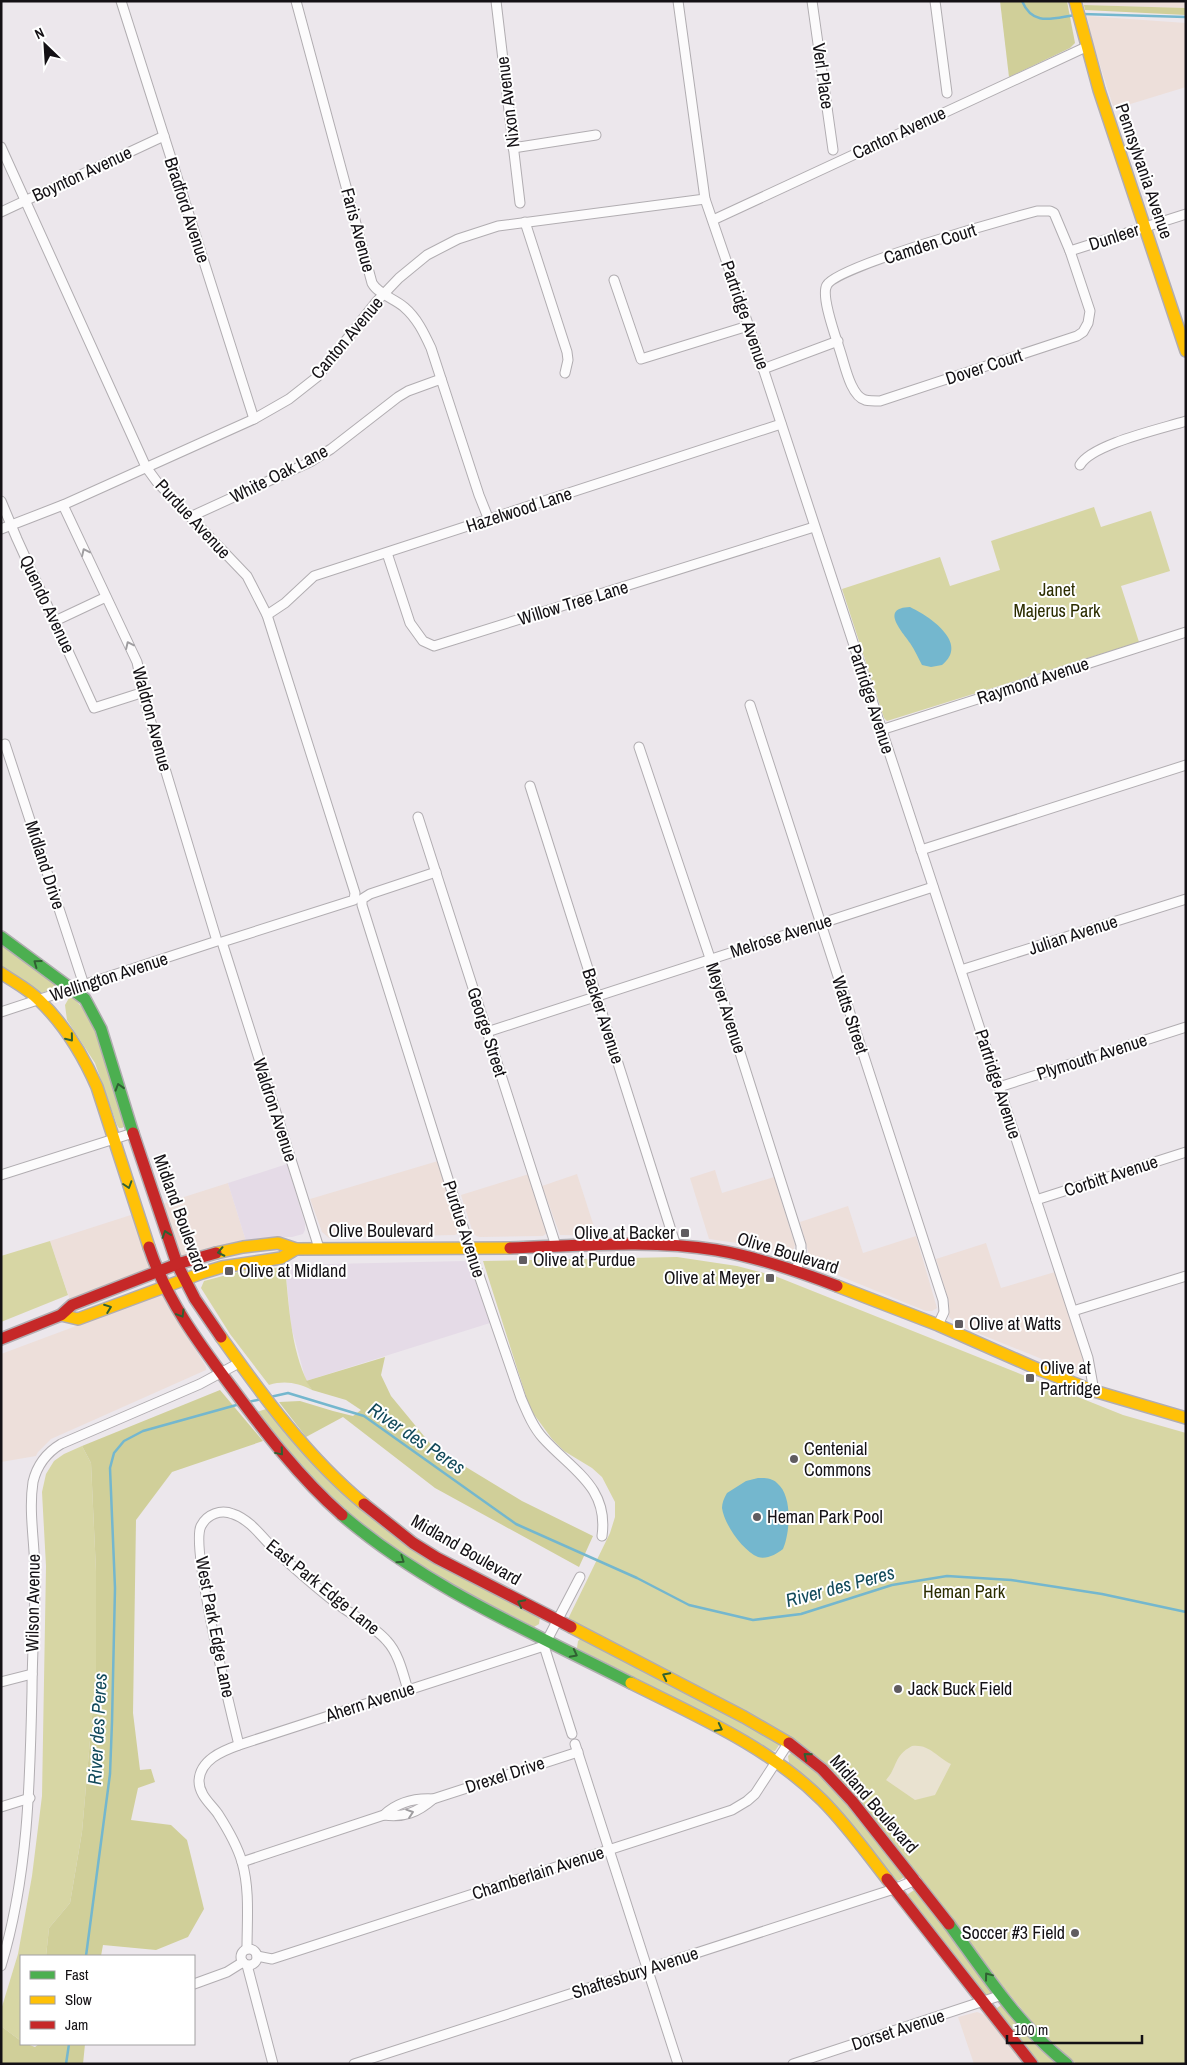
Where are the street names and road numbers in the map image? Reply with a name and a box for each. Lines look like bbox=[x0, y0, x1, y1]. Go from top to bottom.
street label: Verl Place bbox=[806, 41, 840, 111]
street label: Nixon Avenue bbox=[490, 55, 525, 149]
street label: Canton Avenue bbox=[848, 100, 950, 165]
street label: Pennsylvania Avenue bbox=[1110, 100, 1179, 242]
street label: Boynton Avenue bbox=[28, 140, 136, 208]
street label: Bradford Avenue bbox=[159, 154, 216, 266]
street label: Faris Avenue bbox=[335, 185, 382, 275]
street label: Camden Court bbox=[880, 217, 979, 270]
street label: Dunleer bbox=[1085, 217, 1142, 256]
street label: Partridge Avenue bbox=[715, 257, 776, 373]
street label: Canton Avenue bbox=[305, 291, 389, 384]
street label: Dover Court bbox=[942, 342, 1026, 391]
street label: White Oak Lane bbox=[226, 438, 332, 509]
street label: Purdue Avenue bbox=[150, 473, 237, 564]
street label: Hazelwood Lane bbox=[463, 481, 575, 538]
street label: Quendo Avenue bbox=[14, 551, 81, 657]
street label: Willow Tree Lane bbox=[515, 574, 631, 631]
street label: Partridge Avenue bbox=[842, 641, 901, 757]
street label: Raymond Avenue bbox=[974, 651, 1092, 710]
street label: Waldron Avenue bbox=[126, 664, 178, 774]
street label: Midland Drive bbox=[19, 817, 72, 912]
street label: Melrose Avenue bbox=[727, 907, 835, 964]
street label: Julian Avenue bbox=[1025, 908, 1121, 961]
street label: Wellington Avenue bbox=[47, 946, 171, 1007]
street label: Meyer Avenue bbox=[700, 959, 753, 1056]
street label: Backer Avenue bbox=[576, 965, 631, 1067]
street label: Watts Street bbox=[826, 973, 875, 1057]
street label: George Street bbox=[461, 984, 514, 1080]
street label: Partridge Avenue bbox=[969, 1026, 1028, 1142]
street label: Plymouth Avenue bbox=[1033, 1027, 1150, 1086]
street label: Waldron Avenue bbox=[247, 1055, 304, 1165]
street label: Corbitt Avenue bbox=[1061, 1149, 1161, 1202]
street label: Midland Boulevard bbox=[148, 1151, 213, 1275]
street label: Purdue Avenue bbox=[437, 1177, 492, 1281]
street label: Olive Boulevard bbox=[328, 1218, 434, 1243]
street label: Olive Boulevard bbox=[734, 1225, 842, 1280]
street label: Midland Boulevard bbox=[407, 1508, 526, 1591]
street label: East Park Edge Lane bbox=[261, 1533, 385, 1640]
street label: Wilson Avenue bbox=[19, 1554, 46, 1652]
street label: West Park Edge Lane bbox=[190, 1554, 241, 1700]
street label: Ahern Avenue bbox=[321, 1675, 418, 1728]
street label: Midland Boulevard bbox=[825, 1749, 924, 1858]
street label: Drexel Drive bbox=[462, 1750, 548, 1799]
street label: Chamberlain Avenue bbox=[469, 1839, 607, 1906]
street label: Shaftesbury Avenue bbox=[568, 1940, 701, 2005]
street label: Dorset Avenue bbox=[848, 2003, 948, 2056]

